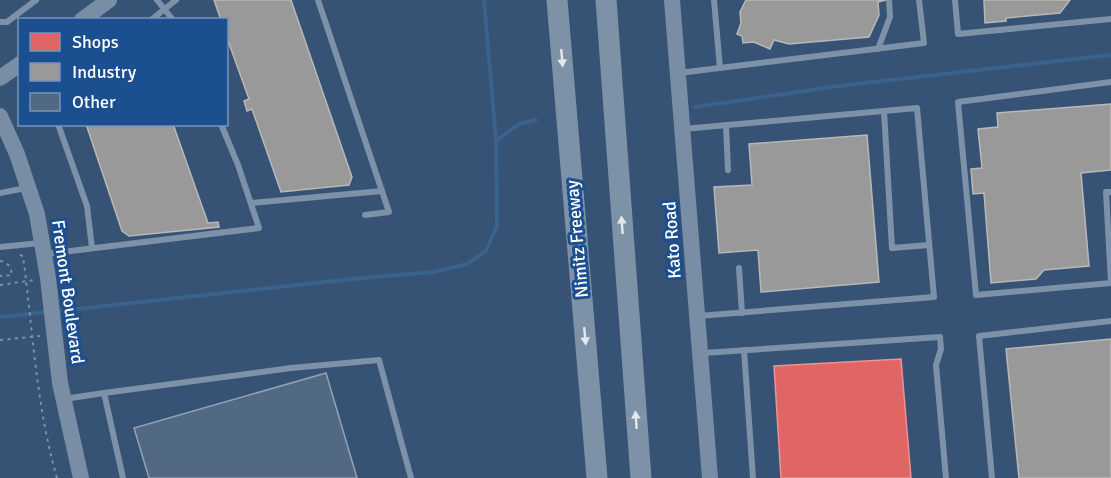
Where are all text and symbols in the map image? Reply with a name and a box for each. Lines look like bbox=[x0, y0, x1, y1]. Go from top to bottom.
legend bbox=[18, 18, 228, 126]
text: Shops bbox=[72, 31, 119, 53]
one-way arrow bbox=[557, 49, 567, 68]
text: Industry bbox=[72, 61, 137, 83]
text: Other bbox=[72, 91, 116, 113]
street label: Nimitz Freeway bbox=[561, 179, 593, 299]
street label: Kato Road bbox=[658, 200, 686, 280]
one-way arrow bbox=[617, 216, 627, 235]
street label: Fremont Boulevard bbox=[47, 219, 89, 365]
one-way arrow bbox=[580, 327, 590, 346]
one-way arrow bbox=[632, 410, 641, 429]

